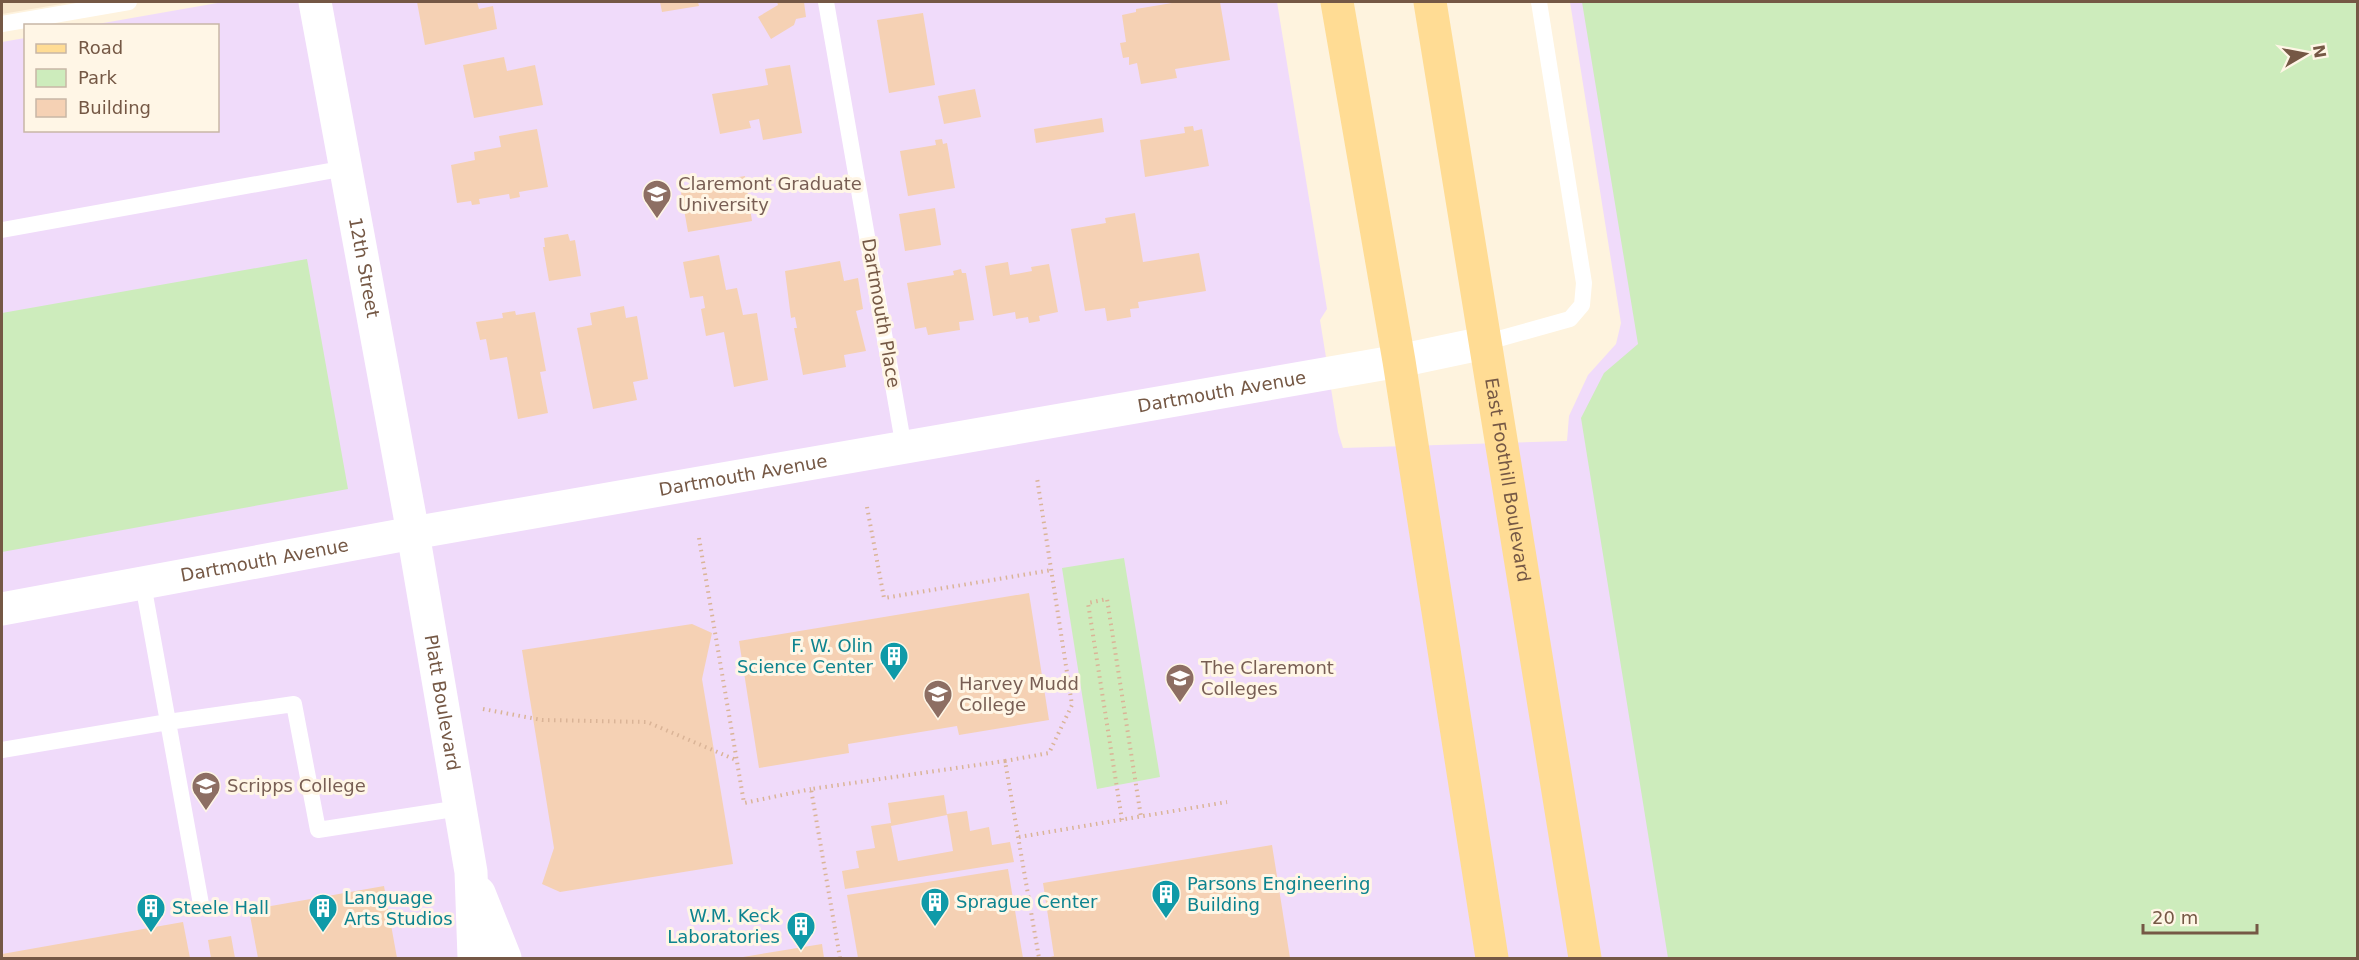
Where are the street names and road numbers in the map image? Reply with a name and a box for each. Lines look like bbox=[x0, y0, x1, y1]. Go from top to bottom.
street label: 12th Street bbox=[345, 215, 384, 319]
street label: Dartmouth Place bbox=[858, 237, 905, 389]
street label: Dartmouth Avenue bbox=[1136, 366, 1308, 416]
street label: East Foothill Boulevard bbox=[1481, 376, 1535, 583]
street label: Dartmouth Avenue bbox=[657, 450, 829, 500]
street label: Dartmouth Avenue bbox=[179, 534, 350, 586]
street label: Platt Boulevard bbox=[421, 633, 464, 772]

